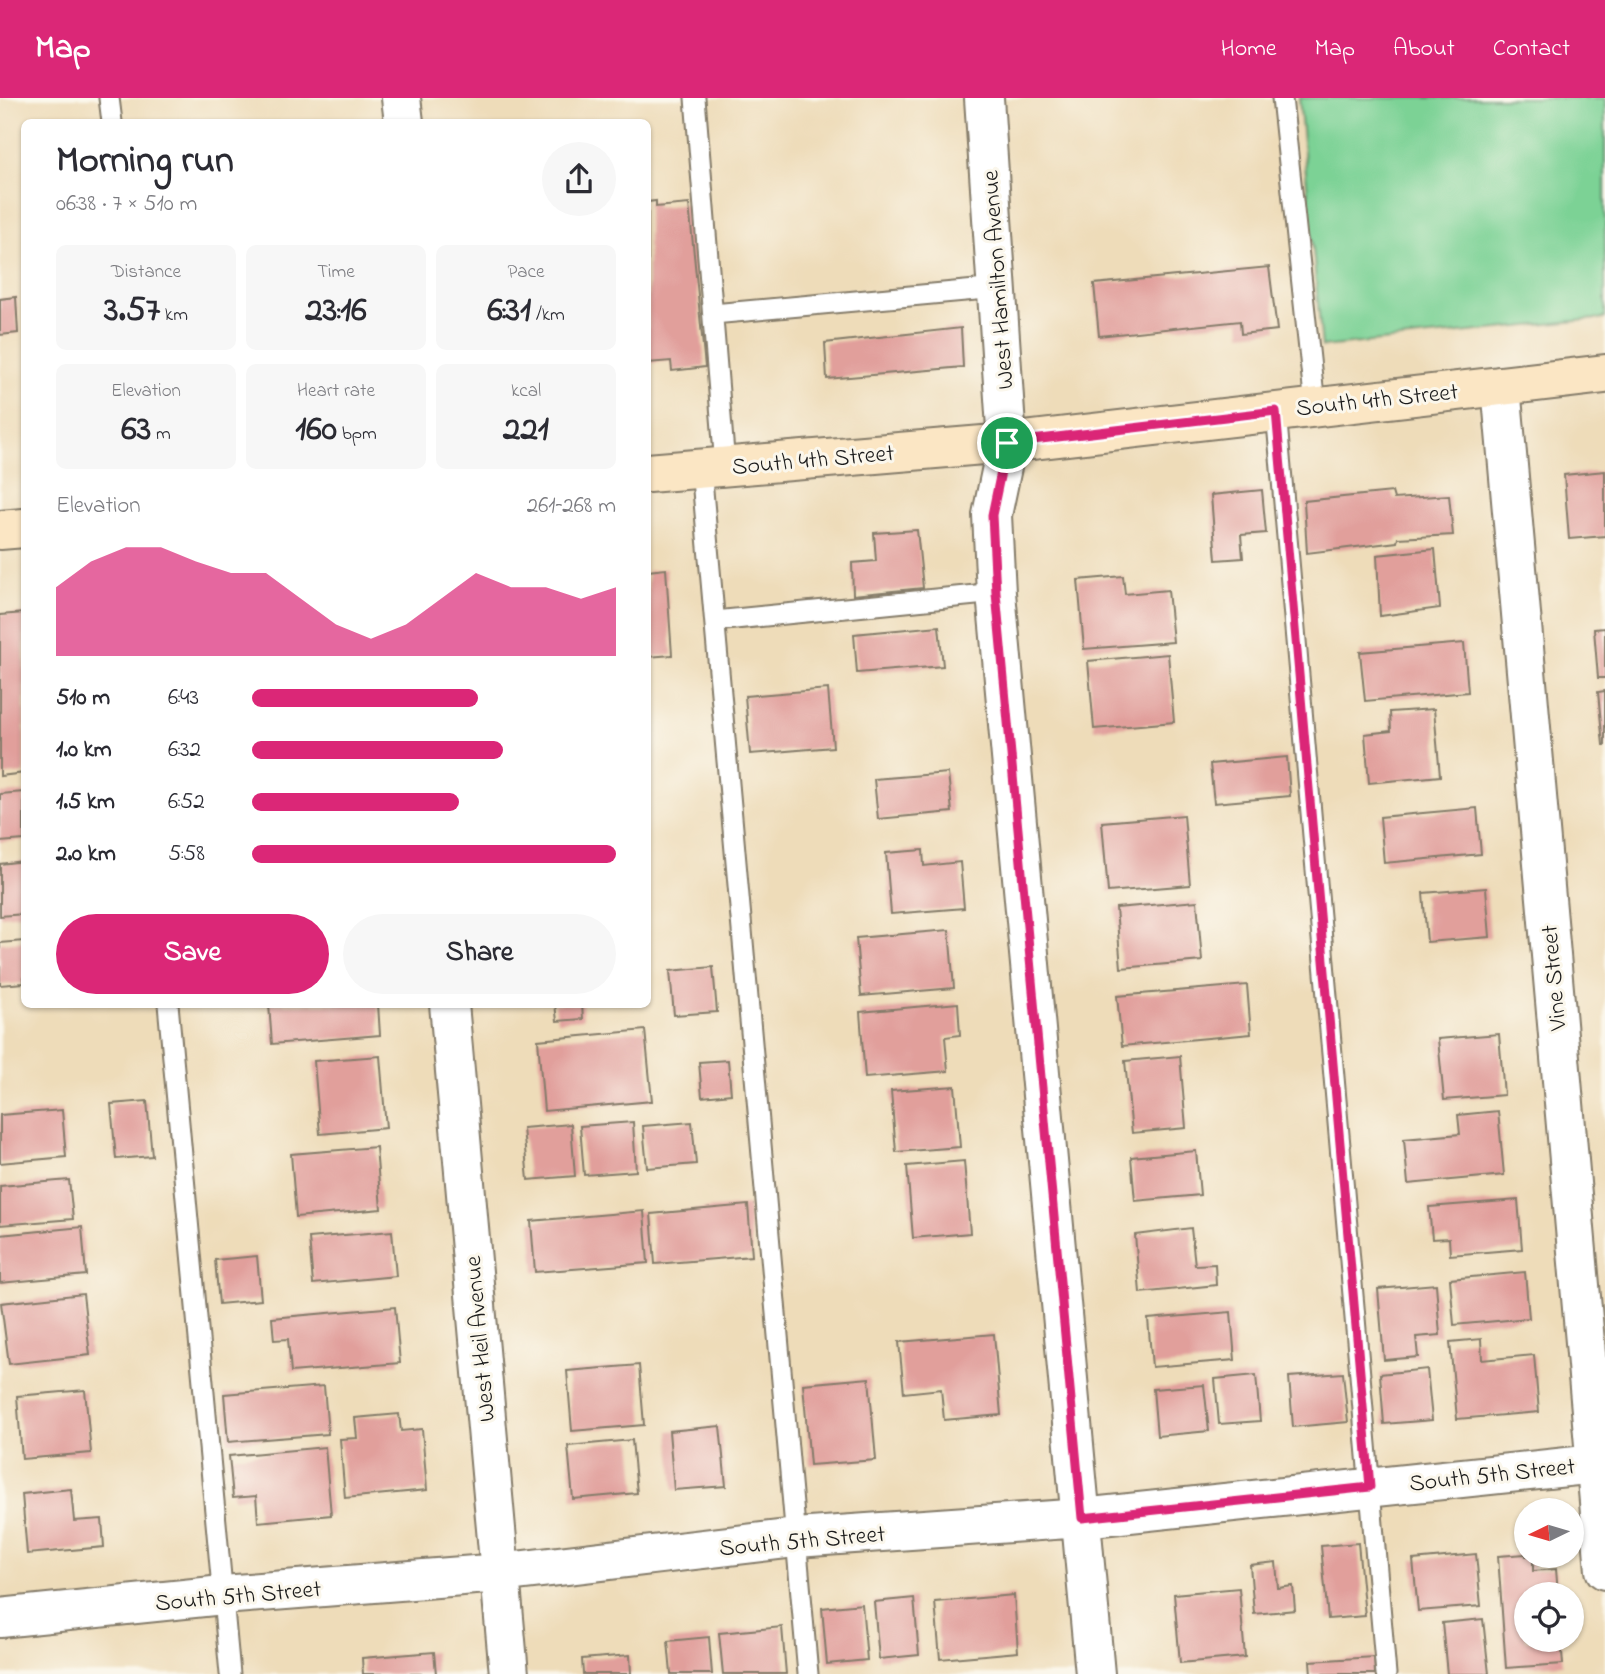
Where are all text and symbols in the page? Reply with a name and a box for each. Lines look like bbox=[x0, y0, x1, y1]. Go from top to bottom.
text: Map bbox=[35, 25, 91, 73]
text: Home bbox=[1221, 32, 1277, 67]
text: Map bbox=[1315, 32, 1355, 67]
text: About bbox=[1393, 32, 1455, 67]
text: Contact bbox=[1493, 32, 1570, 67]
text: Morning run bbox=[56, 134, 234, 190]
button: share bbox=[542, 142, 616, 216]
street label: West Hamilton Avenue bbox=[974, 169, 1025, 391]
text: 06:38 · 7 × 510 m bbox=[56, 188, 197, 221]
text: Distance bbox=[111, 259, 181, 286]
text: Time bbox=[317, 259, 355, 286]
text: Pace bbox=[507, 259, 545, 286]
text: 3.57 bbox=[104, 286, 160, 337]
text: 23:16 bbox=[305, 286, 367, 337]
text: 6:31 bbox=[487, 286, 531, 337]
text: km bbox=[160, 302, 188, 329]
text: /km bbox=[531, 302, 565, 329]
street label: South 4th Street bbox=[1294, 376, 1460, 427]
text: Elevation bbox=[111, 378, 181, 405]
text: Heart rate bbox=[297, 378, 375, 405]
text: kcal bbox=[511, 378, 541, 405]
text: 63 bbox=[121, 405, 151, 456]
text: 160 bbox=[295, 405, 337, 456]
text: 221 bbox=[503, 405, 549, 456]
pin bbox=[977, 413, 1037, 473]
text: m bbox=[151, 421, 171, 448]
text: bpm bbox=[337, 421, 377, 448]
icon: arrive bbox=[988, 424, 1026, 462]
street label: South 4th Street bbox=[731, 437, 896, 486]
text: Elevation bbox=[56, 490, 141, 523]
text: 261–268 m bbox=[527, 490, 616, 523]
text: 510 m bbox=[56, 682, 110, 715]
text: 6:43 bbox=[168, 682, 199, 715]
text: 1.0 km bbox=[56, 734, 112, 767]
text: 6:32 bbox=[168, 734, 201, 767]
text: 1.5 km bbox=[56, 786, 115, 819]
text: 6:52 bbox=[168, 786, 205, 819]
text: 2.0 km bbox=[56, 838, 116, 871]
text: 5:58 bbox=[168, 838, 205, 871]
button: Save bbox=[56, 914, 329, 994]
button: Share bbox=[343, 914, 616, 994]
street label: Vine Street bbox=[1533, 924, 1578, 1033]
street label: West Heil Avenue bbox=[457, 1254, 506, 1423]
street label: South 5th Street bbox=[1408, 1450, 1577, 1503]
north arrow bbox=[1514, 1498, 1584, 1568]
map controls bbox=[1514, 1498, 1584, 1652]
street label: South 5th Street bbox=[718, 1518, 887, 1567]
street label: South 5th Street bbox=[154, 1573, 323, 1622]
button: locate bbox=[1514, 1582, 1584, 1652]

